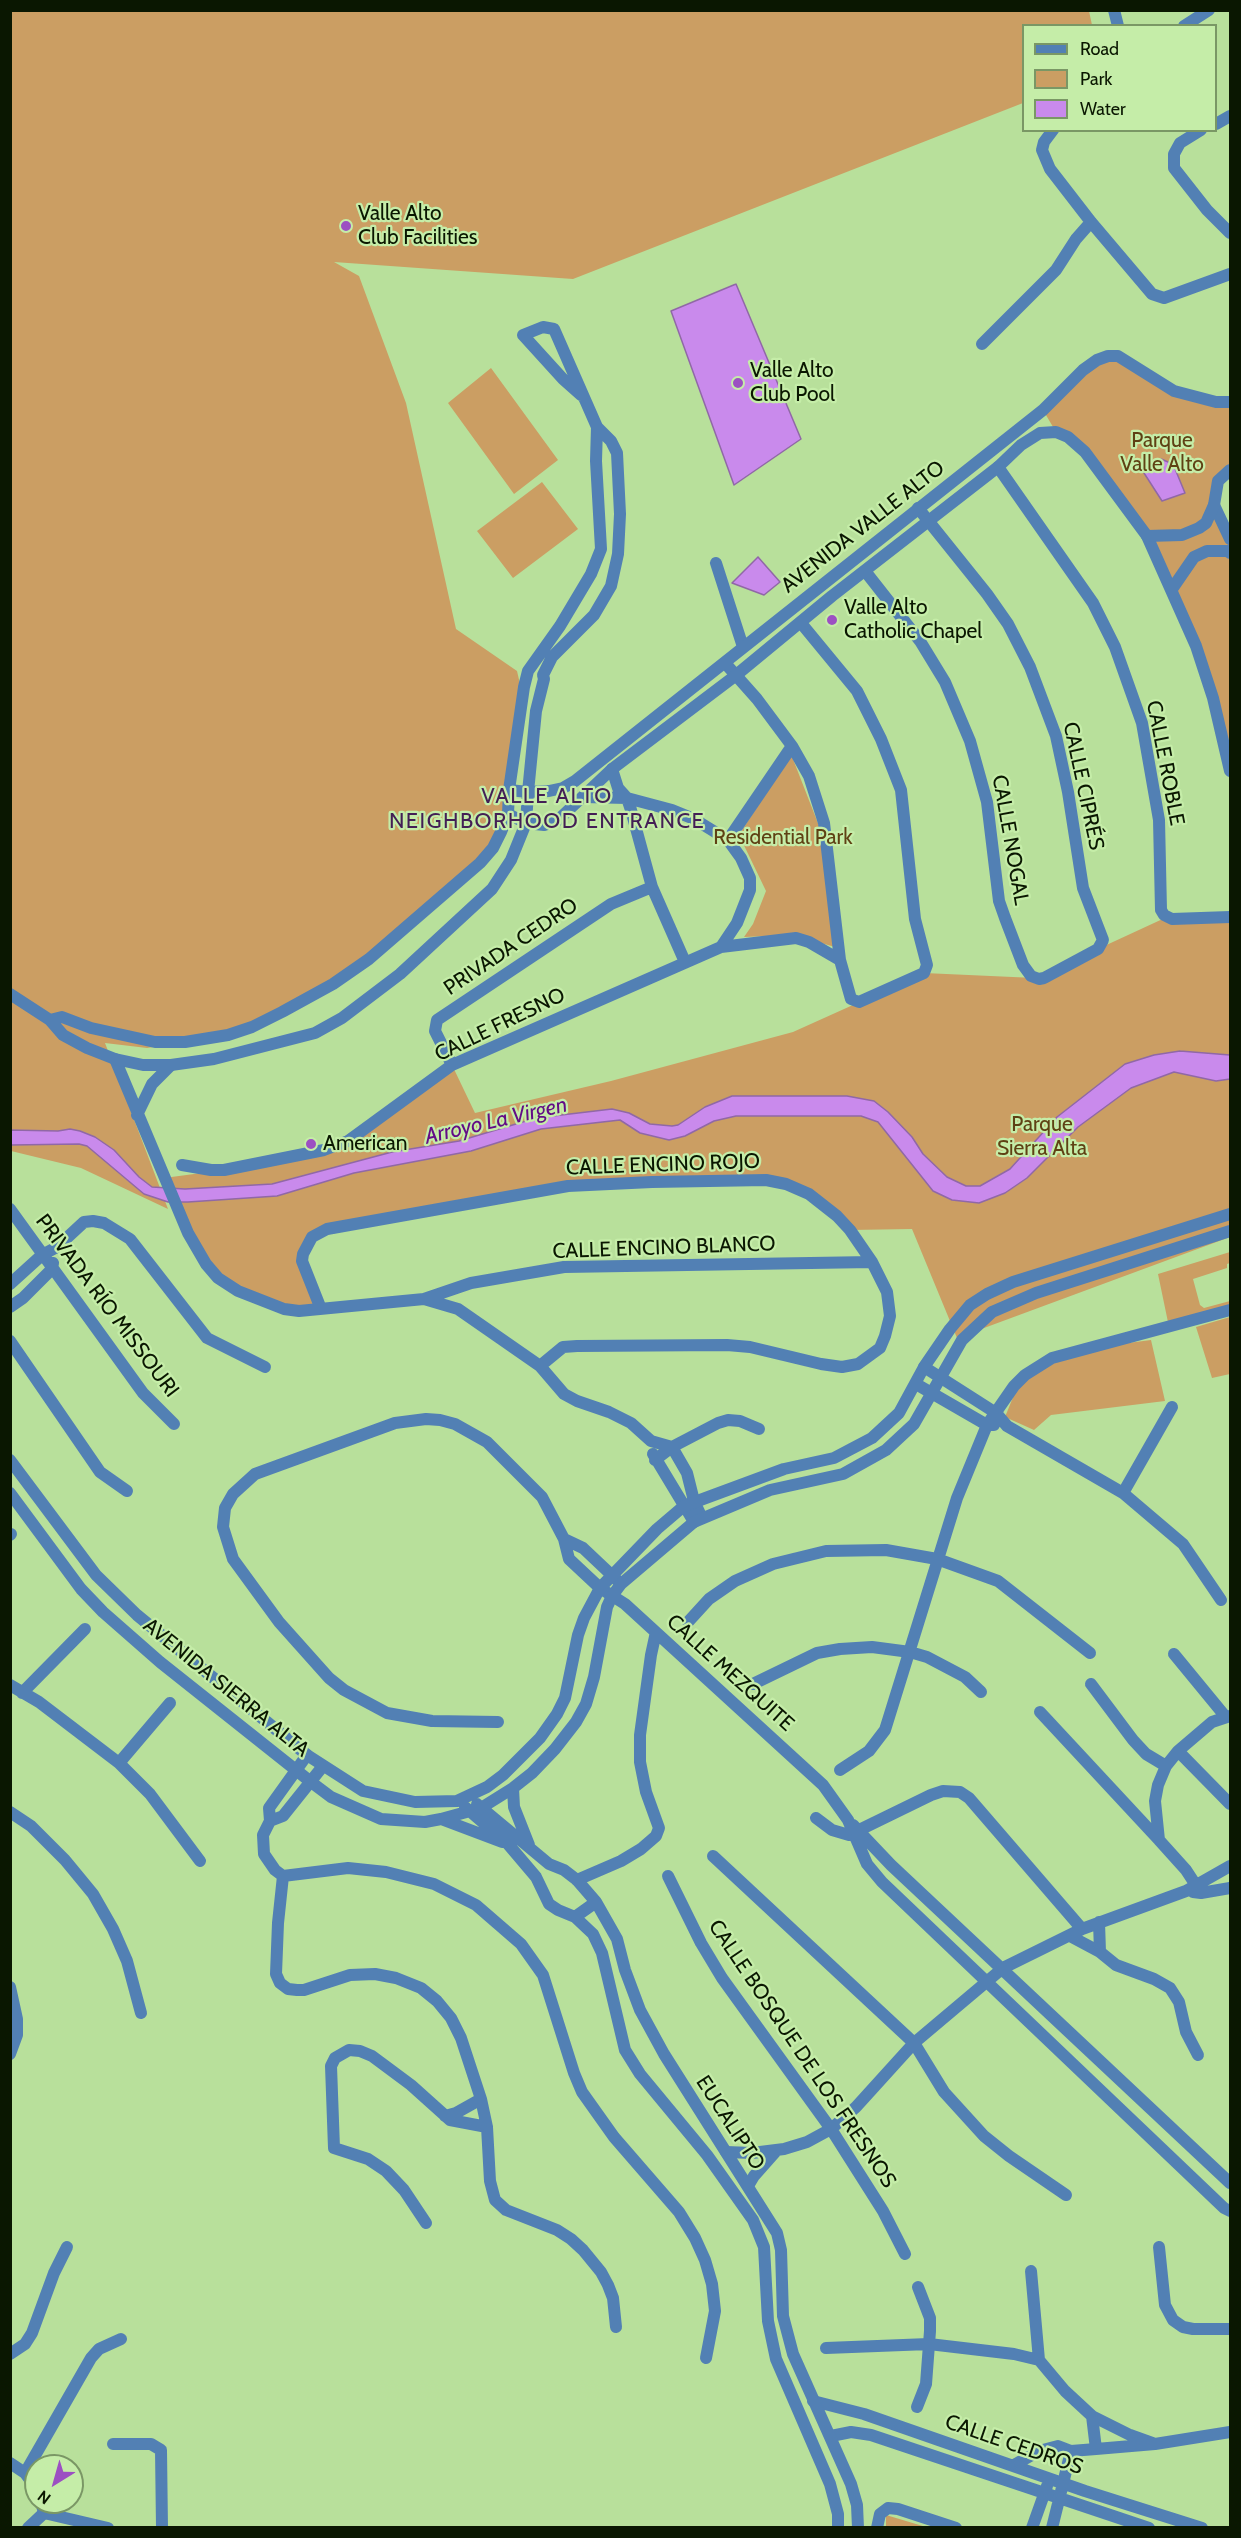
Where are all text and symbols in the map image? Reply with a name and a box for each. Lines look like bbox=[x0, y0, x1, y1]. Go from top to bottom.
legend bbox=[1022, 24, 1217, 132]
text: Road bbox=[1080, 38, 1119, 60]
text: Park bbox=[1080, 68, 1112, 90]
text: Water bbox=[1080, 98, 1126, 120]
place label: Valle Alto Club Facilities bbox=[358, 201, 478, 251]
marker: Valle Alto Club Facilities bbox=[339, 219, 353, 233]
place label: Valle Alto Club Pool bbox=[750, 358, 835, 408]
marker: Valle Alto Club Pool bbox=[731, 376, 745, 390]
park label: Parque Valle Alto bbox=[1120, 428, 1204, 478]
street label: AVENIDA VALLE ALTO bbox=[776, 455, 950, 599]
place label: Valle Alto Catholic Chapel bbox=[844, 595, 982, 645]
marker: Valle Alto Catholic Chapel bbox=[825, 613, 839, 627]
street label: CALLE ROBLE bbox=[1141, 698, 1189, 828]
street label: CALLE CIPRÉS bbox=[1057, 720, 1109, 852]
street label: CALLE NOGAL bbox=[986, 773, 1034, 907]
district label: VALLE ALTO NEIGHBORHOOD ENTRANCE bbox=[389, 784, 705, 836]
park label: Residential Park bbox=[713, 825, 853, 851]
street label: PRIVADA CEDRO bbox=[439, 893, 583, 1001]
street label: CALLE FRESNO bbox=[431, 983, 569, 1067]
water label: Arroyo La Virgen bbox=[422, 1092, 570, 1150]
park label: Parque Sierra Alta bbox=[997, 1112, 1087, 1162]
place label: American bbox=[323, 1131, 408, 1157]
marker: American bbox=[304, 1137, 318, 1151]
street label: CALLE ENCINO ROJO bbox=[566, 1149, 760, 1181]
street label: PRIVADA RÍO MISSOURI bbox=[30, 1210, 184, 1402]
street label: CALLE ENCINO BLANCO bbox=[552, 1232, 776, 1264]
street label: CALLE MEZQUITE bbox=[661, 1609, 799, 1737]
street label: AVENIDA SIERRA ALTA bbox=[138, 1613, 314, 1763]
street label: CALLE BOSQUE DE LOS FRESNOS bbox=[703, 1915, 901, 2193]
street label: EUCALIPTO bbox=[690, 2071, 770, 2175]
street label: CALLE CEDROS bbox=[942, 2410, 1086, 2480]
north arrow bbox=[24, 2454, 84, 2514]
text: N bbox=[34, 2486, 54, 2508]

